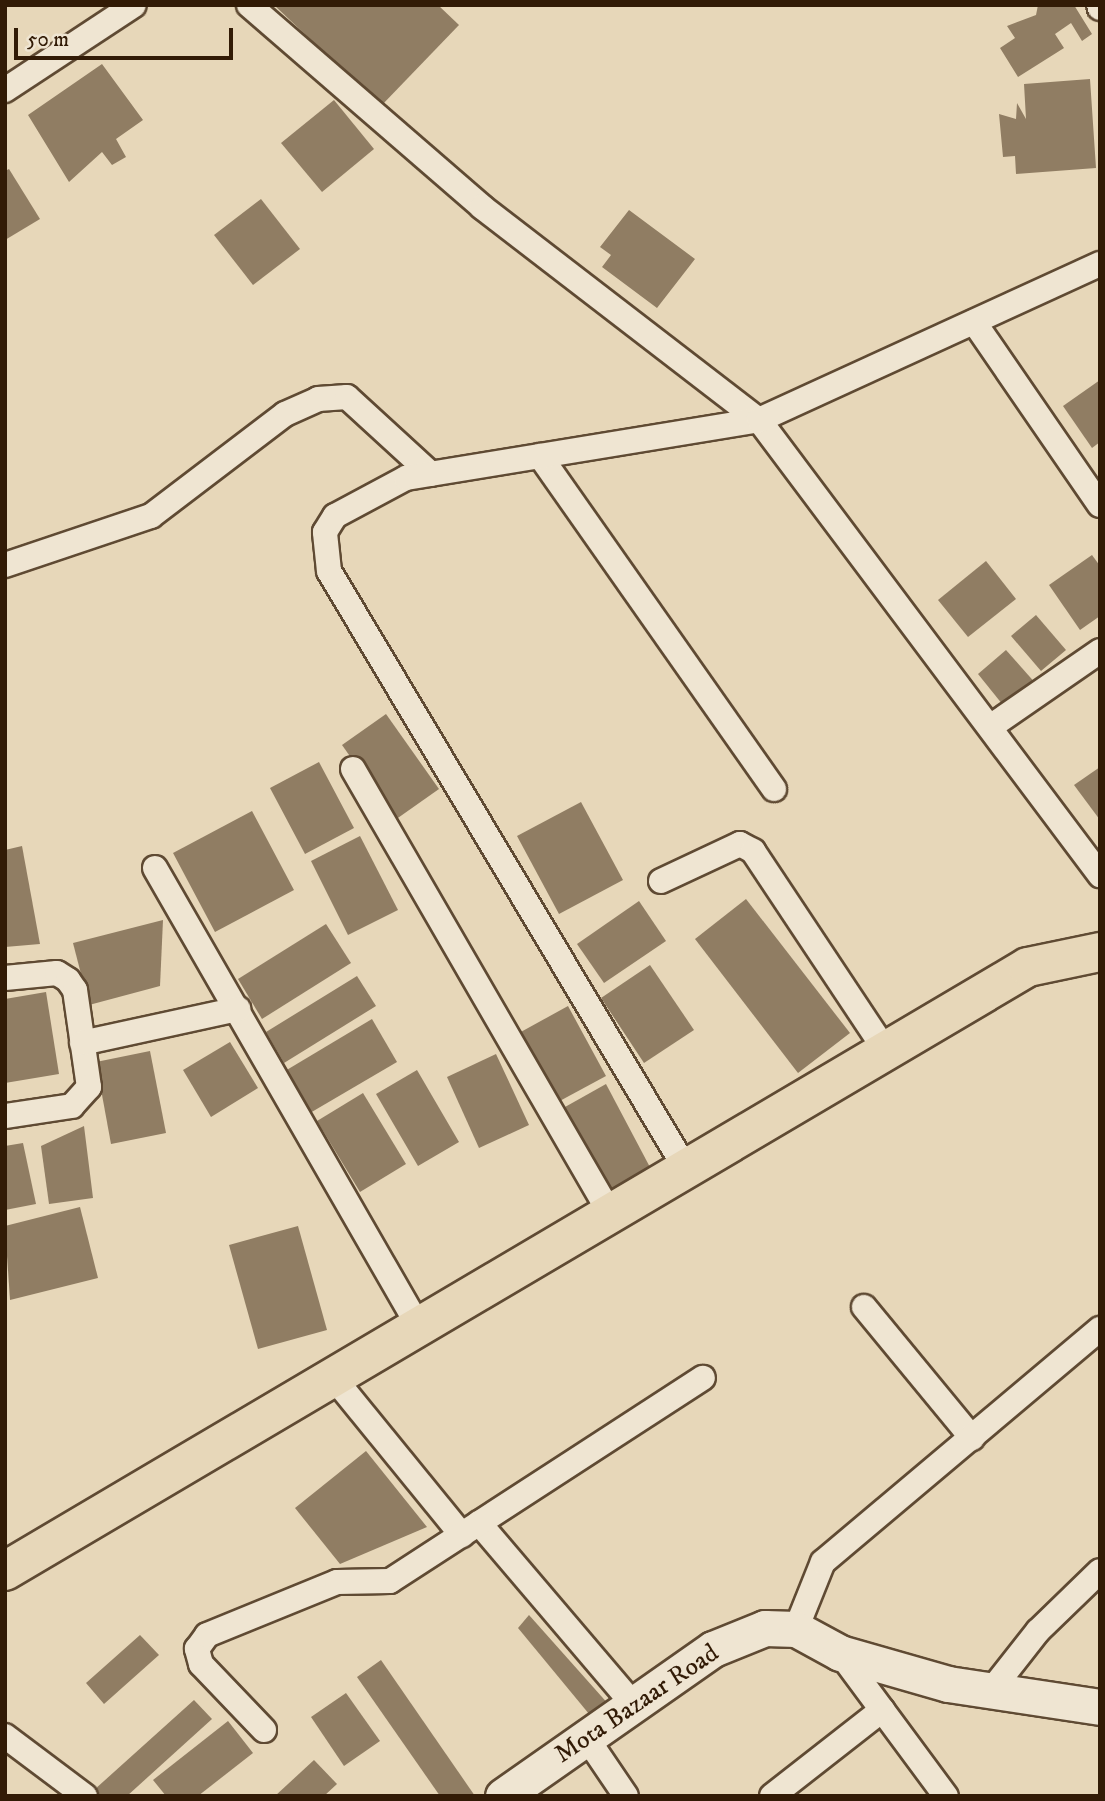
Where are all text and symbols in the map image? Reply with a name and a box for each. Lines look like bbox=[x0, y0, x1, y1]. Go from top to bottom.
scale bar bbox=[18, 14, 236, 58]
text: 50 m bbox=[27, 27, 69, 53]
street label: Mota Bazaar Road bbox=[549, 1638, 725, 1770]

